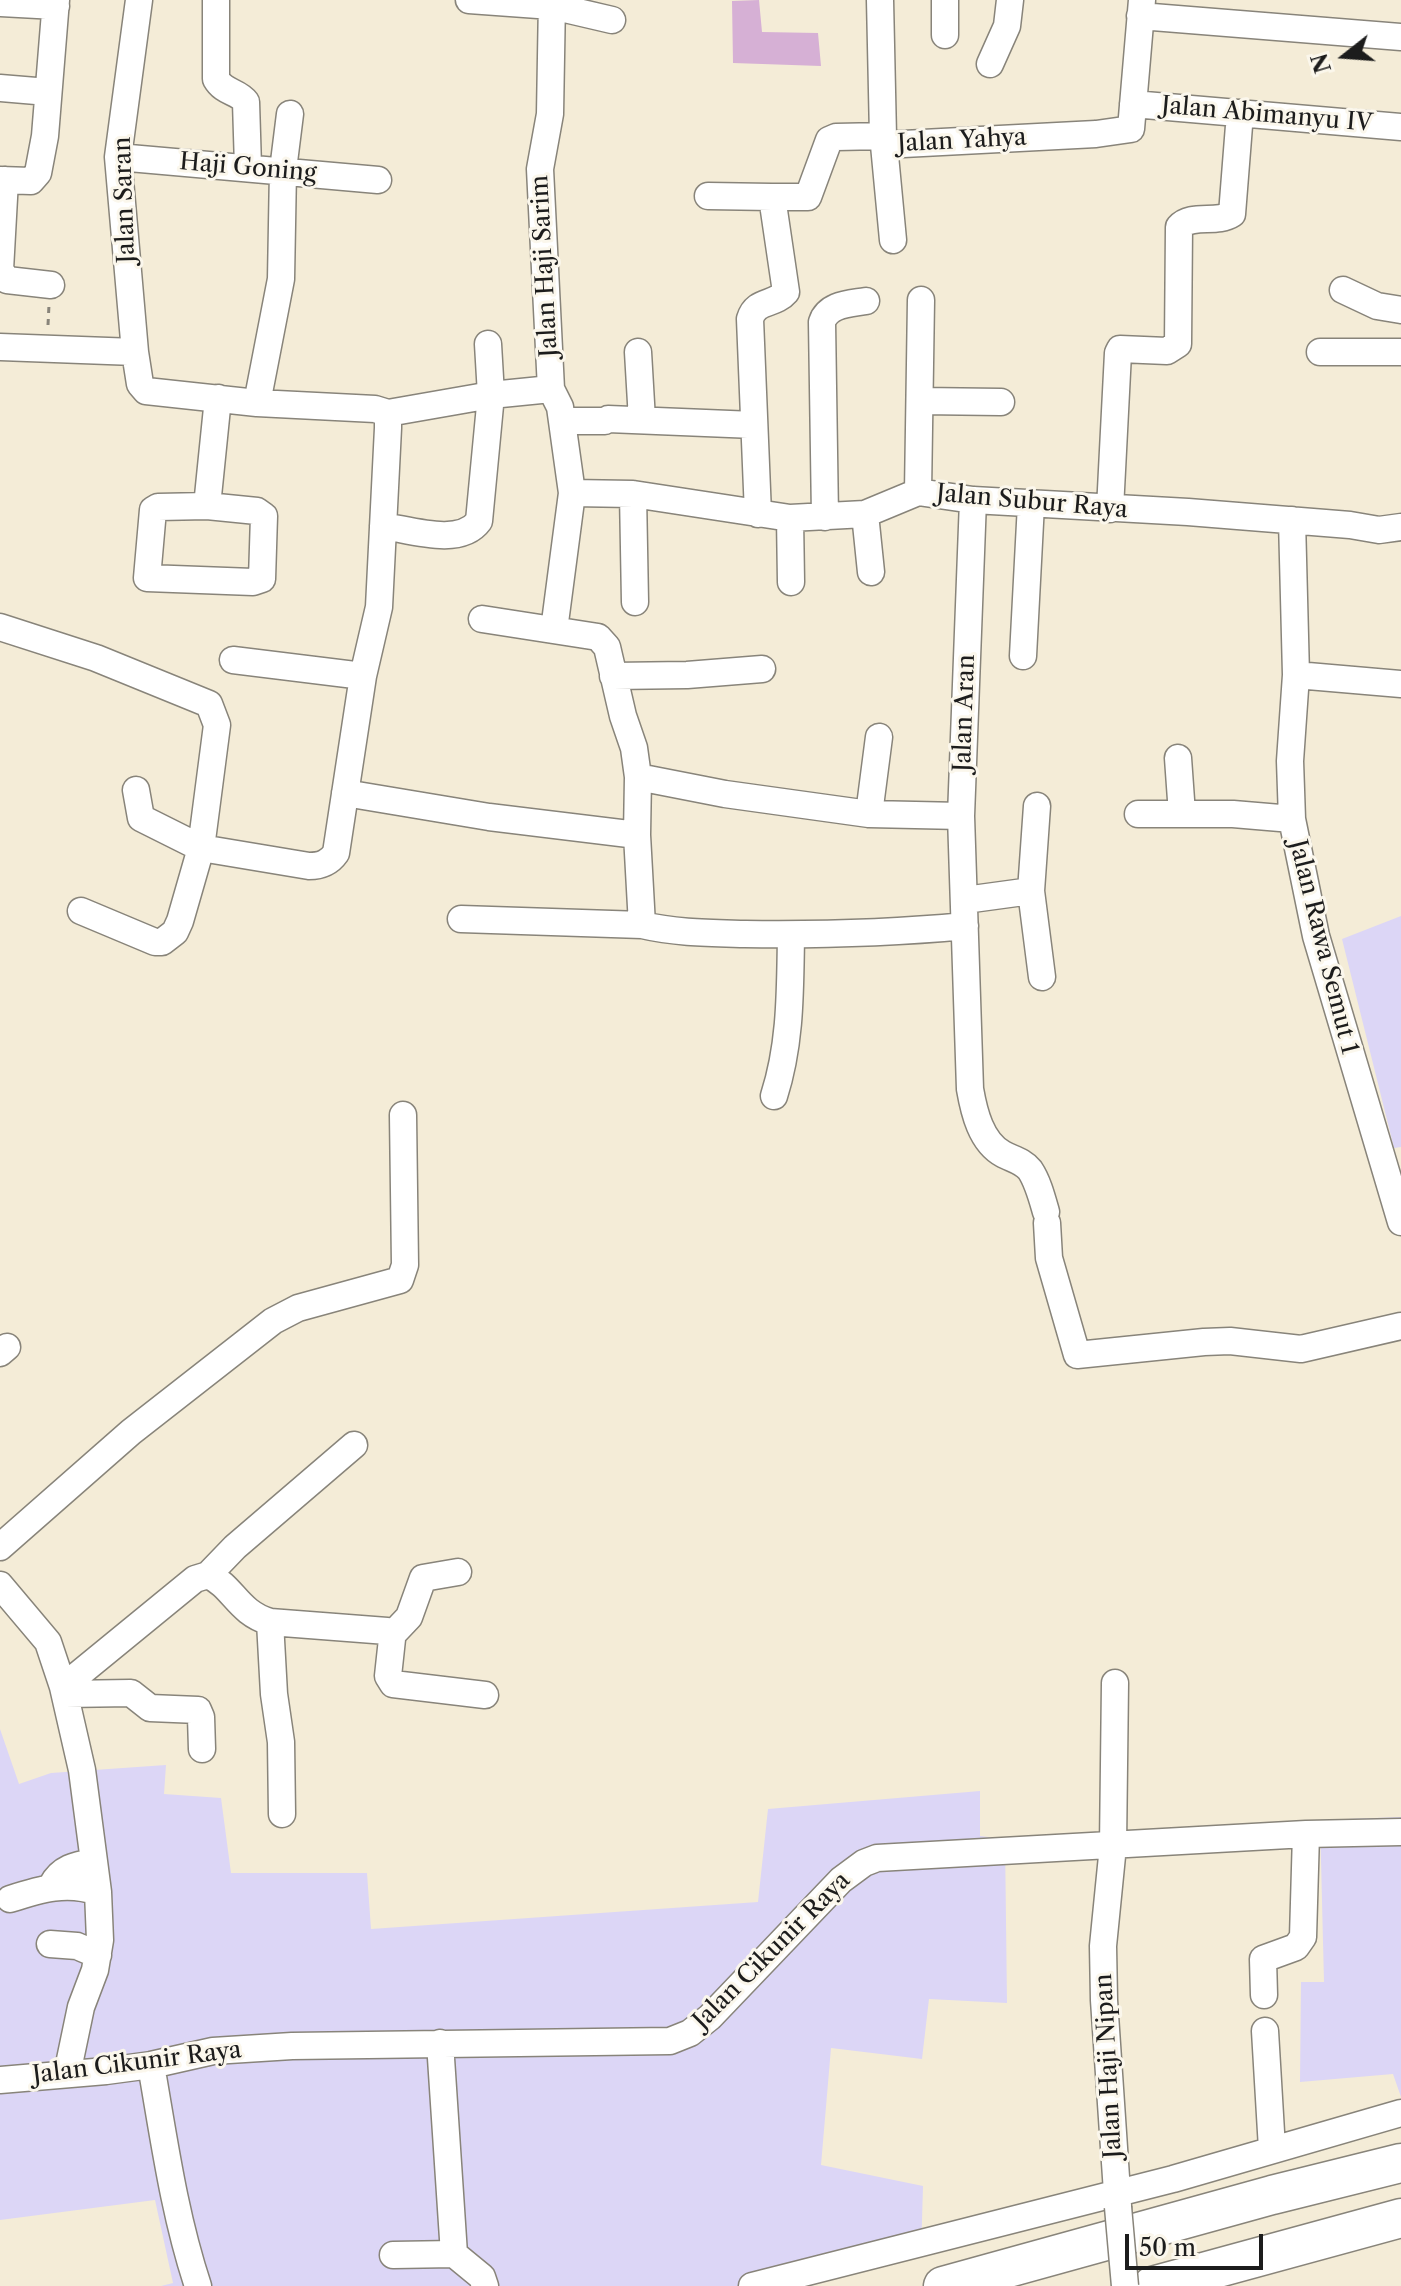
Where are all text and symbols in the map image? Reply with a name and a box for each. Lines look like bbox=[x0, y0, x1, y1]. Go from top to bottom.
north arrow bbox=[1305, 16, 1385, 96]
text: N bbox=[1306, 50, 1337, 76]
street label: Jalan Abimanyu IV bbox=[1160, 91, 1374, 139]
street label: Jalan Yahya bbox=[897, 123, 1027, 159]
street label: Jalan Saran bbox=[108, 136, 142, 264]
street label: Haji Goning bbox=[178, 148, 318, 188]
street label: Jalan Haji Sarim bbox=[526, 174, 564, 358]
street label: Jalan Subur Raya bbox=[935, 479, 1129, 525]
street label: Jalan Aran bbox=[949, 654, 981, 772]
street label: Jalan Rawa Semut 1 bbox=[1282, 837, 1364, 1057]
street label: Jalan Cikunir Raya bbox=[687, 1866, 857, 2036]
street label: Jalan Haji Nipan bbox=[1090, 1973, 1128, 2159]
street label: Jalan Cikunir Raya bbox=[31, 2036, 243, 2090]
scale bar bbox=[1129, 2218, 1267, 2268]
text: 50 m bbox=[1139, 2233, 1196, 2262]

